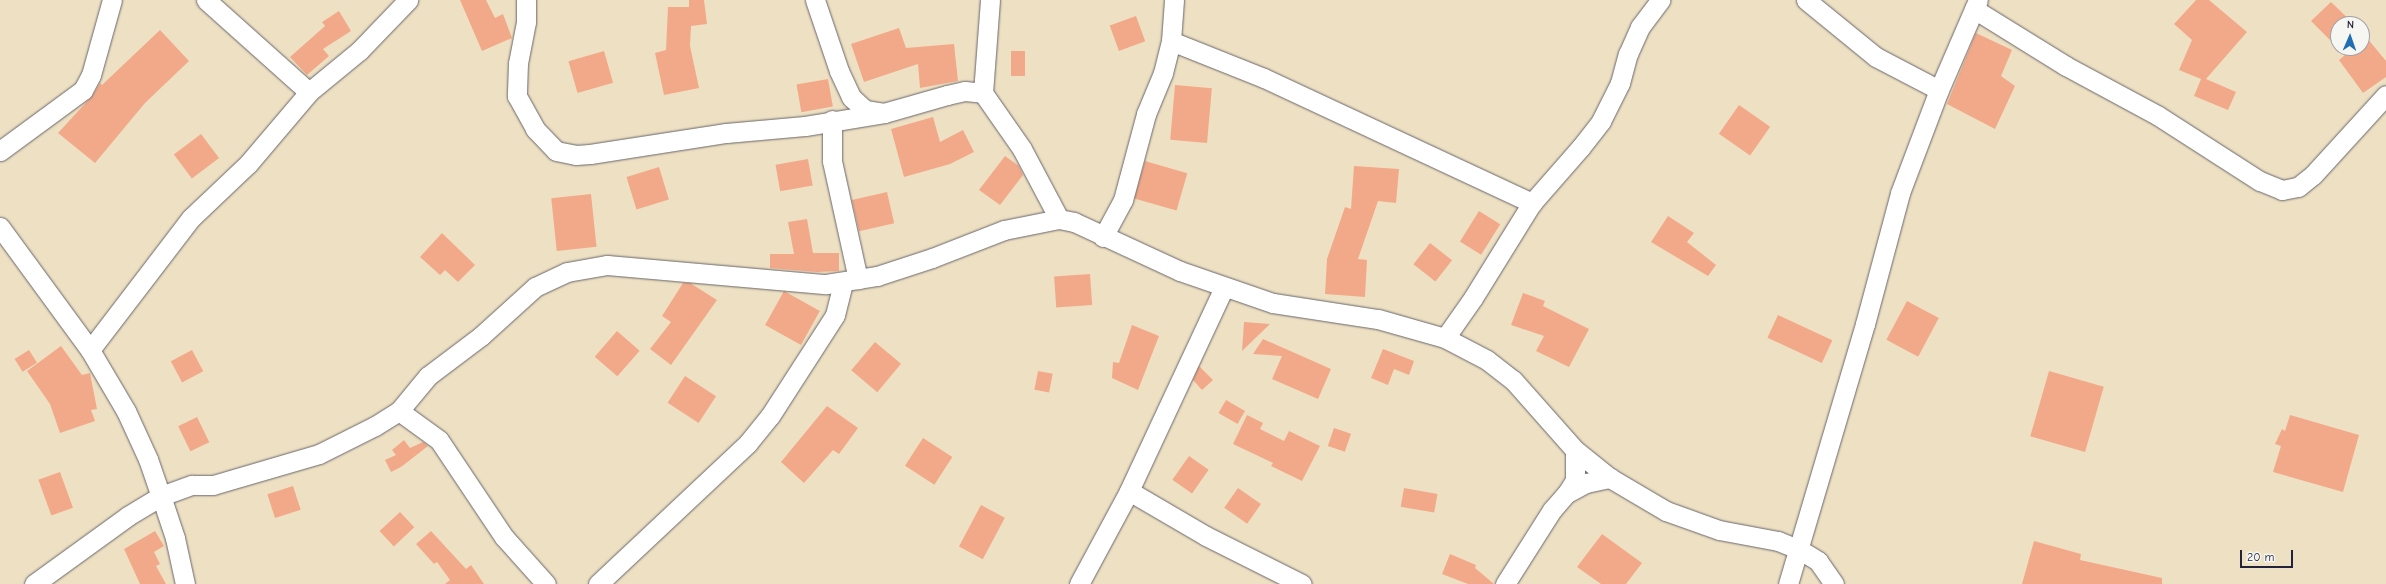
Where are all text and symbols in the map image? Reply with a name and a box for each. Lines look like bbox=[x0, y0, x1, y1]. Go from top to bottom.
north arrow bbox=[2330, 16, 2370, 56]
text: N bbox=[2347, 18, 2354, 31]
scale bar bbox=[2242, 542, 2295, 568]
text: 20 m bbox=[2247, 550, 2275, 564]

